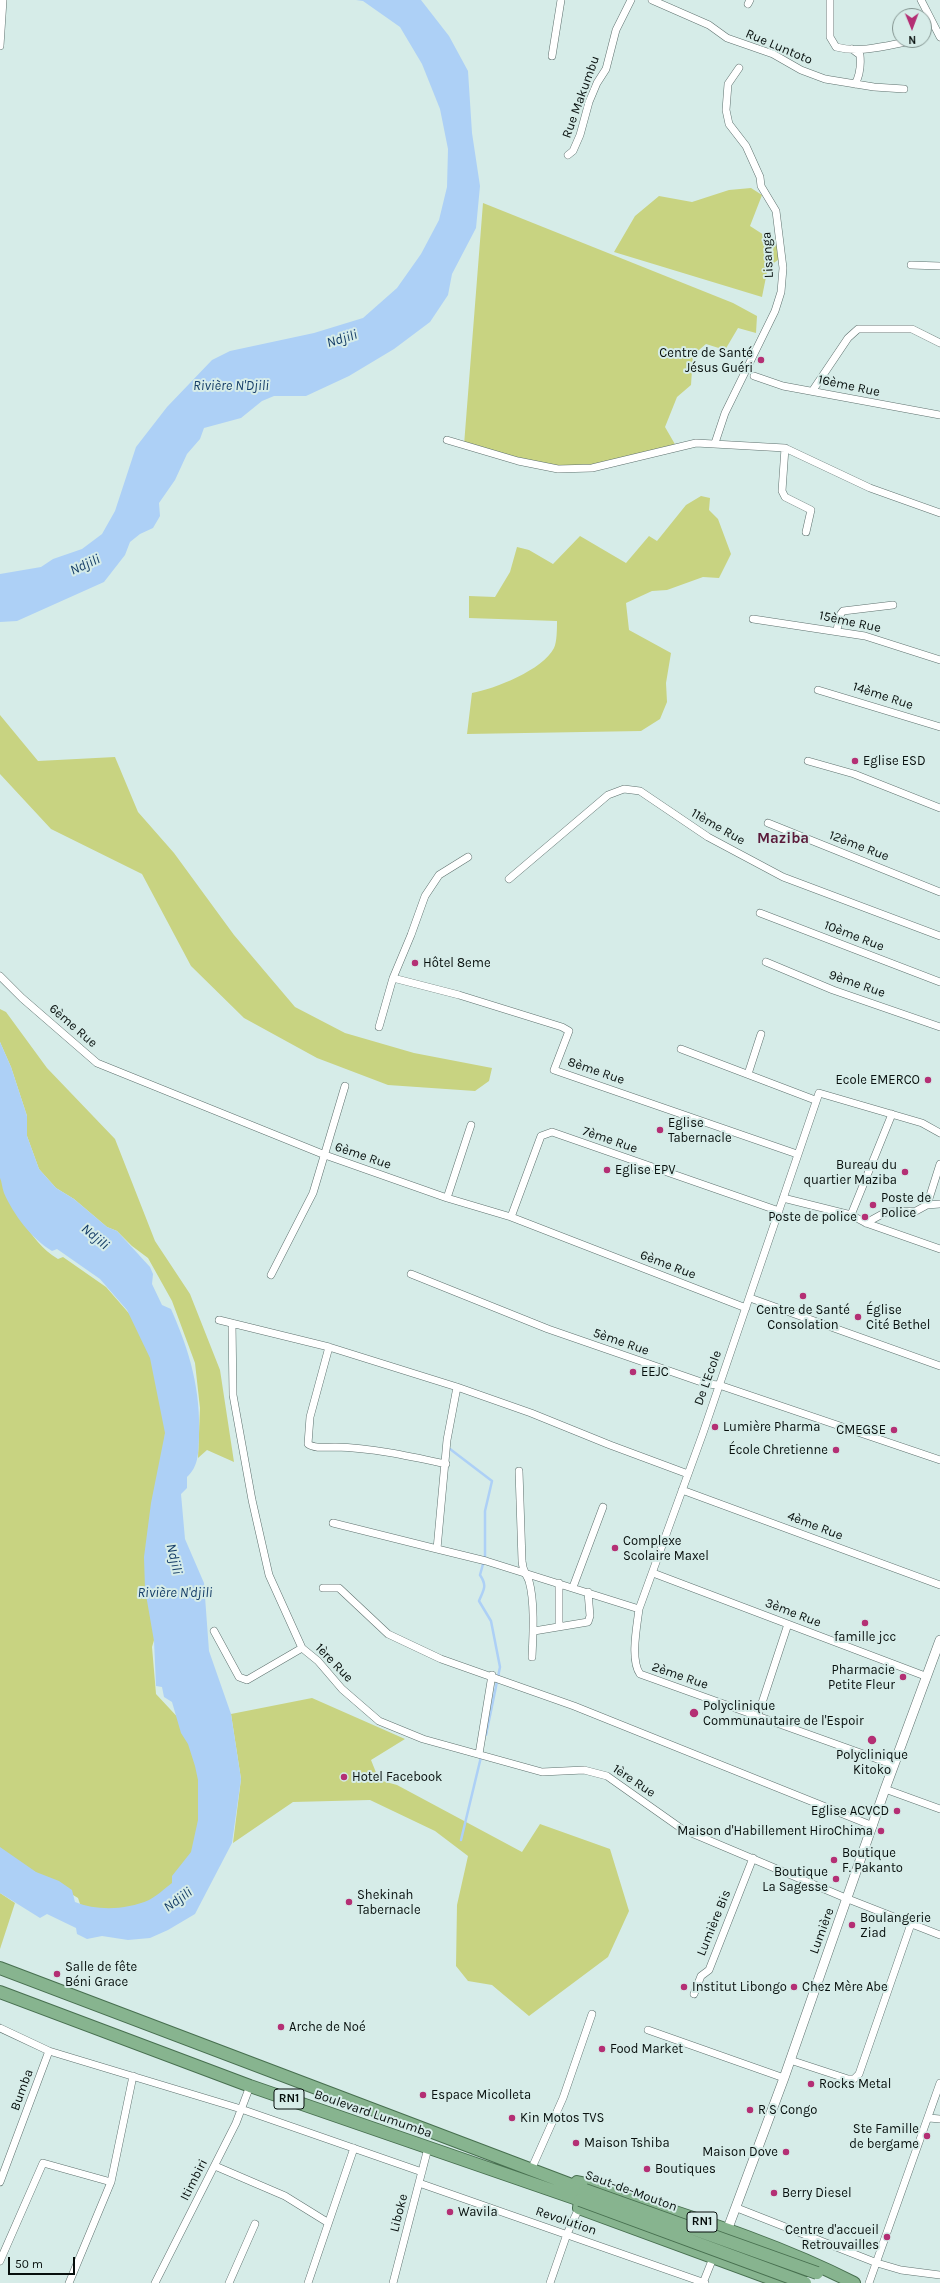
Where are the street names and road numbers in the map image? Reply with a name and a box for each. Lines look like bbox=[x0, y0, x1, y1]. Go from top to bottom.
street label: Rue Luntoto bbox=[743, 26, 815, 68]
street label: Rue Makumbu bbox=[559, 54, 603, 140]
street label: Lisanga bbox=[759, 231, 777, 279]
street label: 16ème Rue bbox=[817, 372, 881, 400]
street label: 15ème Rue bbox=[818, 608, 882, 636]
street label: 14ème Rue bbox=[851, 679, 915, 713]
street label: 11ème Rue bbox=[688, 805, 748, 849]
street label: 12ème Rue bbox=[827, 827, 891, 865]
street label: 10ème Rue bbox=[822, 917, 886, 955]
street label: 9ème Rue bbox=[827, 967, 887, 1001]
street label: 6ème Rue bbox=[46, 1001, 100, 1051]
street label: 8ème Rue bbox=[566, 1054, 626, 1088]
street label: 7ème Rue bbox=[580, 1123, 640, 1157]
street label: 6ème Rue bbox=[333, 1139, 393, 1173]
street label: 6ème Rue bbox=[638, 1247, 698, 1283]
street label: 5ème Rue bbox=[591, 1325, 651, 1359]
street label: De L'Ecole bbox=[691, 1348, 725, 1408]
street label: 4ème Rue bbox=[785, 1508, 845, 1544]
street label: 3ème Rue bbox=[763, 1595, 823, 1631]
street label: 1ère Rue bbox=[312, 1640, 356, 1686]
street label: 2ème Rue bbox=[650, 1659, 710, 1693]
street label: 1ère Rue bbox=[610, 1761, 658, 1801]
street label: Lumière Bis bbox=[694, 1888, 734, 1958]
street label: Lumière bbox=[806, 1906, 838, 1956]
street label: Bumba bbox=[7, 2067, 37, 2113]
street label: Boulevard Lumumba bbox=[312, 2087, 434, 2141]
road number: RN1 bbox=[274, 2089, 304, 2109]
street label: Itimbiri bbox=[177, 2157, 211, 2203]
street label: Saut-de-Mouton bbox=[583, 2167, 679, 2215]
street label: Liboke bbox=[387, 2192, 411, 2234]
street label: Revolution bbox=[533, 2203, 599, 2239]
road number: RN1 bbox=[687, 2212, 717, 2232]

